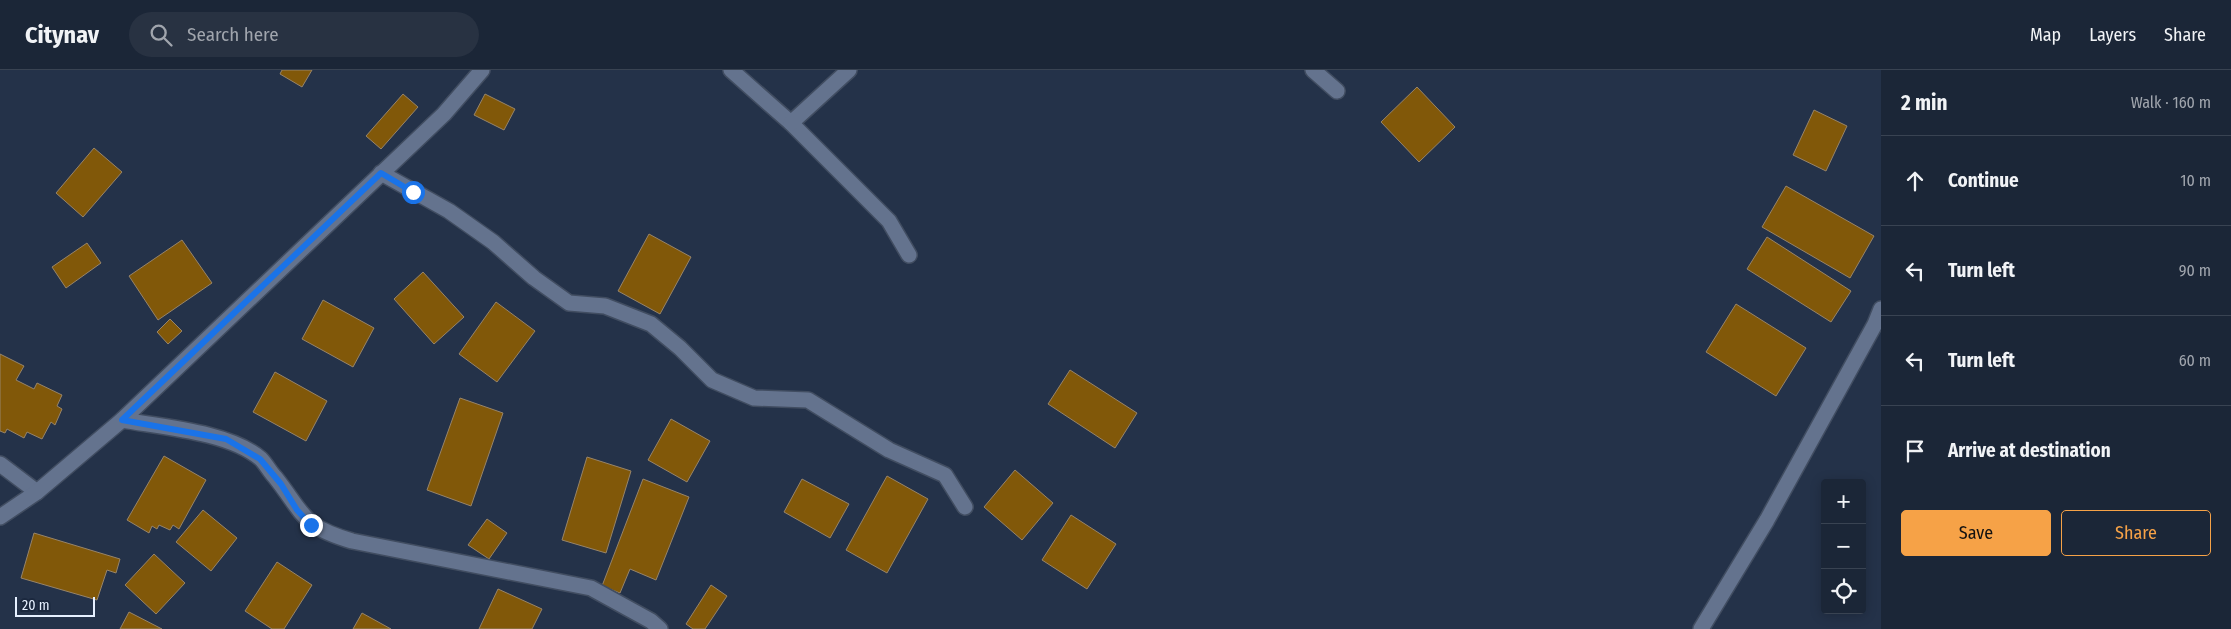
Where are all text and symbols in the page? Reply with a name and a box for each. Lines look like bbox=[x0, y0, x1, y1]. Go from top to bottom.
search box bbox=[129, 12, 479, 57]
text: Citynav bbox=[25, 21, 99, 49]
icon: search bbox=[147, 21, 175, 49]
text: Search here bbox=[187, 23, 279, 46]
text: Map bbox=[2030, 24, 2061, 46]
text: Layers bbox=[2089, 24, 2136, 46]
text: Share bbox=[2164, 24, 2206, 46]
text: 2 min bbox=[1901, 90, 1948, 116]
text: Walk · 160 m bbox=[2131, 93, 2211, 112]
icon: ahead bbox=[1901, 167, 1929, 195]
text: Continue bbox=[1948, 169, 2019, 192]
text: 10 m bbox=[2180, 171, 2211, 190]
route start bbox=[402, 181, 425, 204]
icon: left bbox=[1901, 257, 1929, 285]
text: Turn left bbox=[1948, 259, 2015, 282]
text: 90 m bbox=[2179, 261, 2211, 280]
icon: left bbox=[1901, 347, 1929, 375]
text: Turn left bbox=[1948, 349, 2015, 372]
text: 60 m bbox=[2179, 351, 2211, 370]
icon: arrive bbox=[1901, 437, 1929, 465]
text: Arrive at destination bbox=[1948, 439, 2111, 462]
map controls bbox=[1821, 479, 1866, 614]
button: + bbox=[1821, 479, 1866, 524]
button: Save bbox=[1901, 510, 2051, 556]
button: Share bbox=[2061, 510, 2211, 556]
route end bbox=[300, 514, 323, 537]
button: − bbox=[1821, 524, 1866, 569]
button: locate bbox=[1821, 569, 1866, 614]
scale bar bbox=[15, 594, 95, 617]
text: 20 m bbox=[22, 597, 50, 614]

